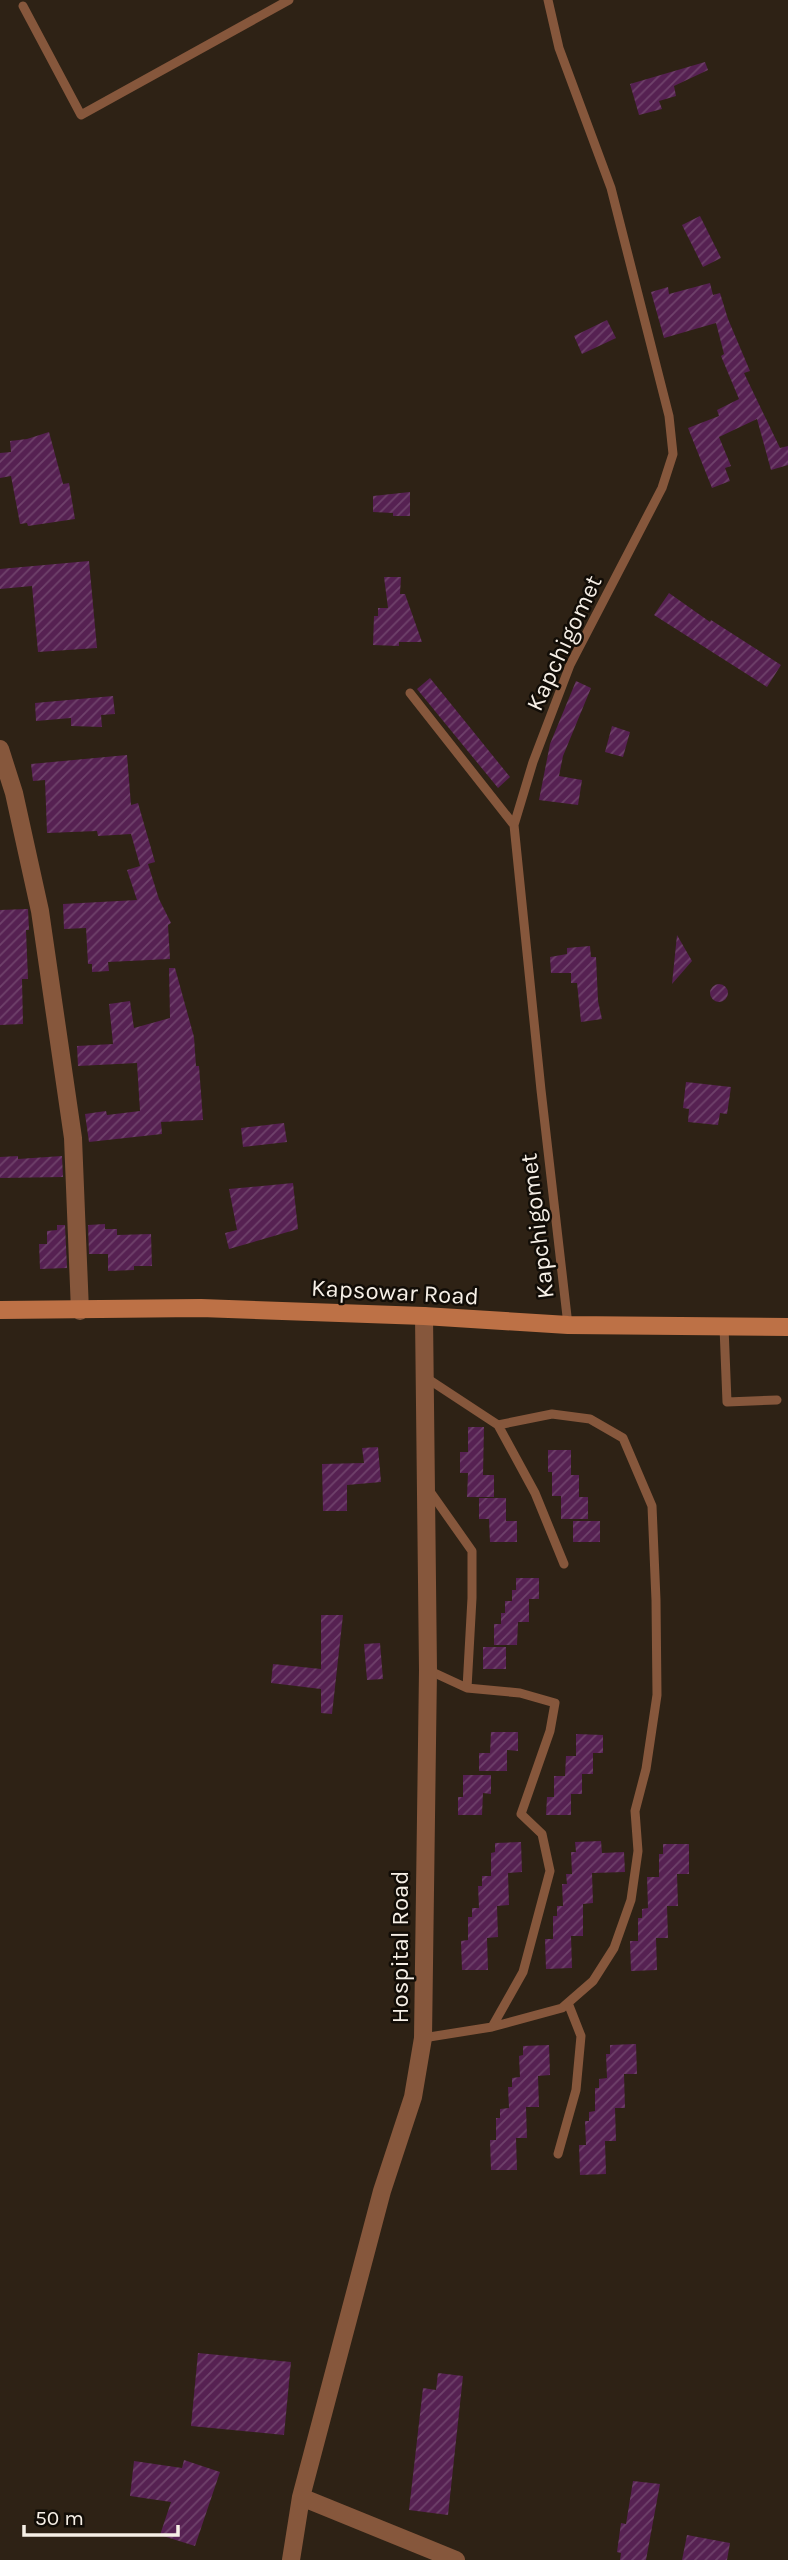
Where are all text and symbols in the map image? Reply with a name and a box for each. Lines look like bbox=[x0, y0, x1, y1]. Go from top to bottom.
street label: Kapchigomet bbox=[520, 571, 608, 715]
street label: Kapchigomet bbox=[514, 1152, 560, 1300]
street label: Kapsowar Road bbox=[310, 1274, 480, 1310]
street label: Hospital Road bbox=[386, 1871, 414, 2023]
scale bar bbox=[24, 2494, 178, 2538]
text: 50 m bbox=[35, 2506, 84, 2530]

